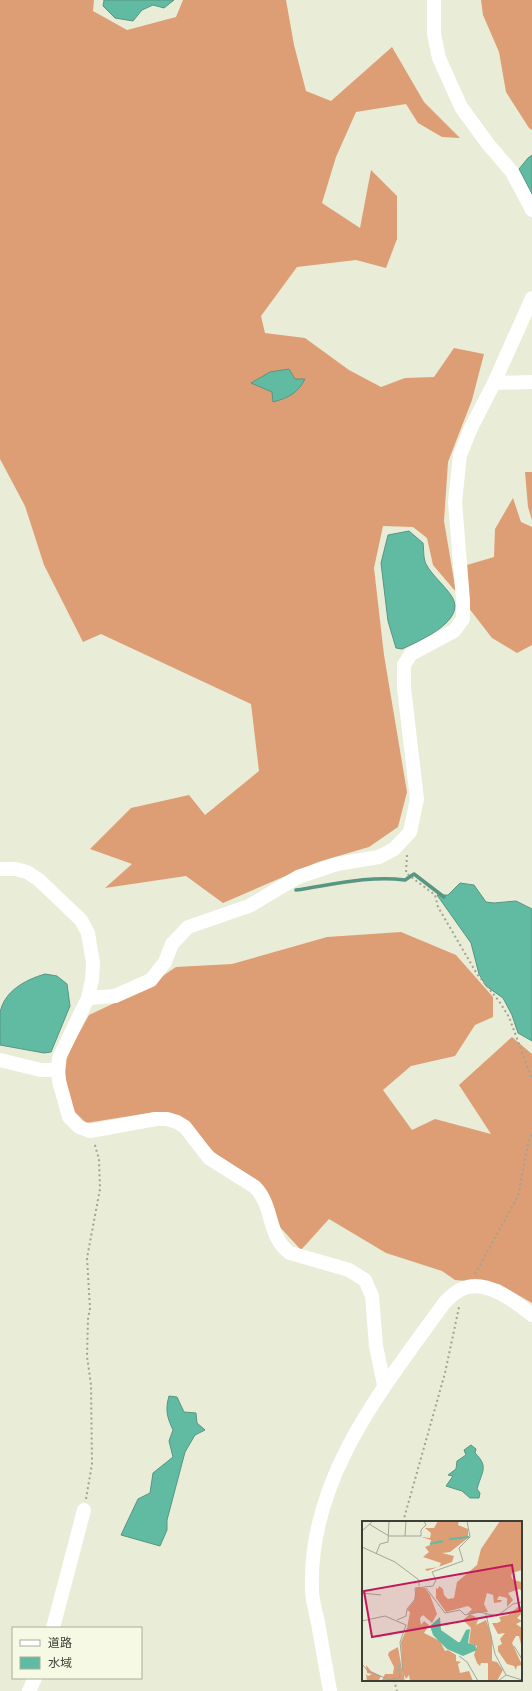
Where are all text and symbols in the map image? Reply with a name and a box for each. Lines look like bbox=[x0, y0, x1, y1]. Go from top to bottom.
inset map bbox=[362, 1521, 522, 1681]
legend bbox=[12, 1627, 142, 1679]
text: 道路 bbox=[48, 1635, 72, 1649]
text: 水域 bbox=[48, 1655, 72, 1669]

